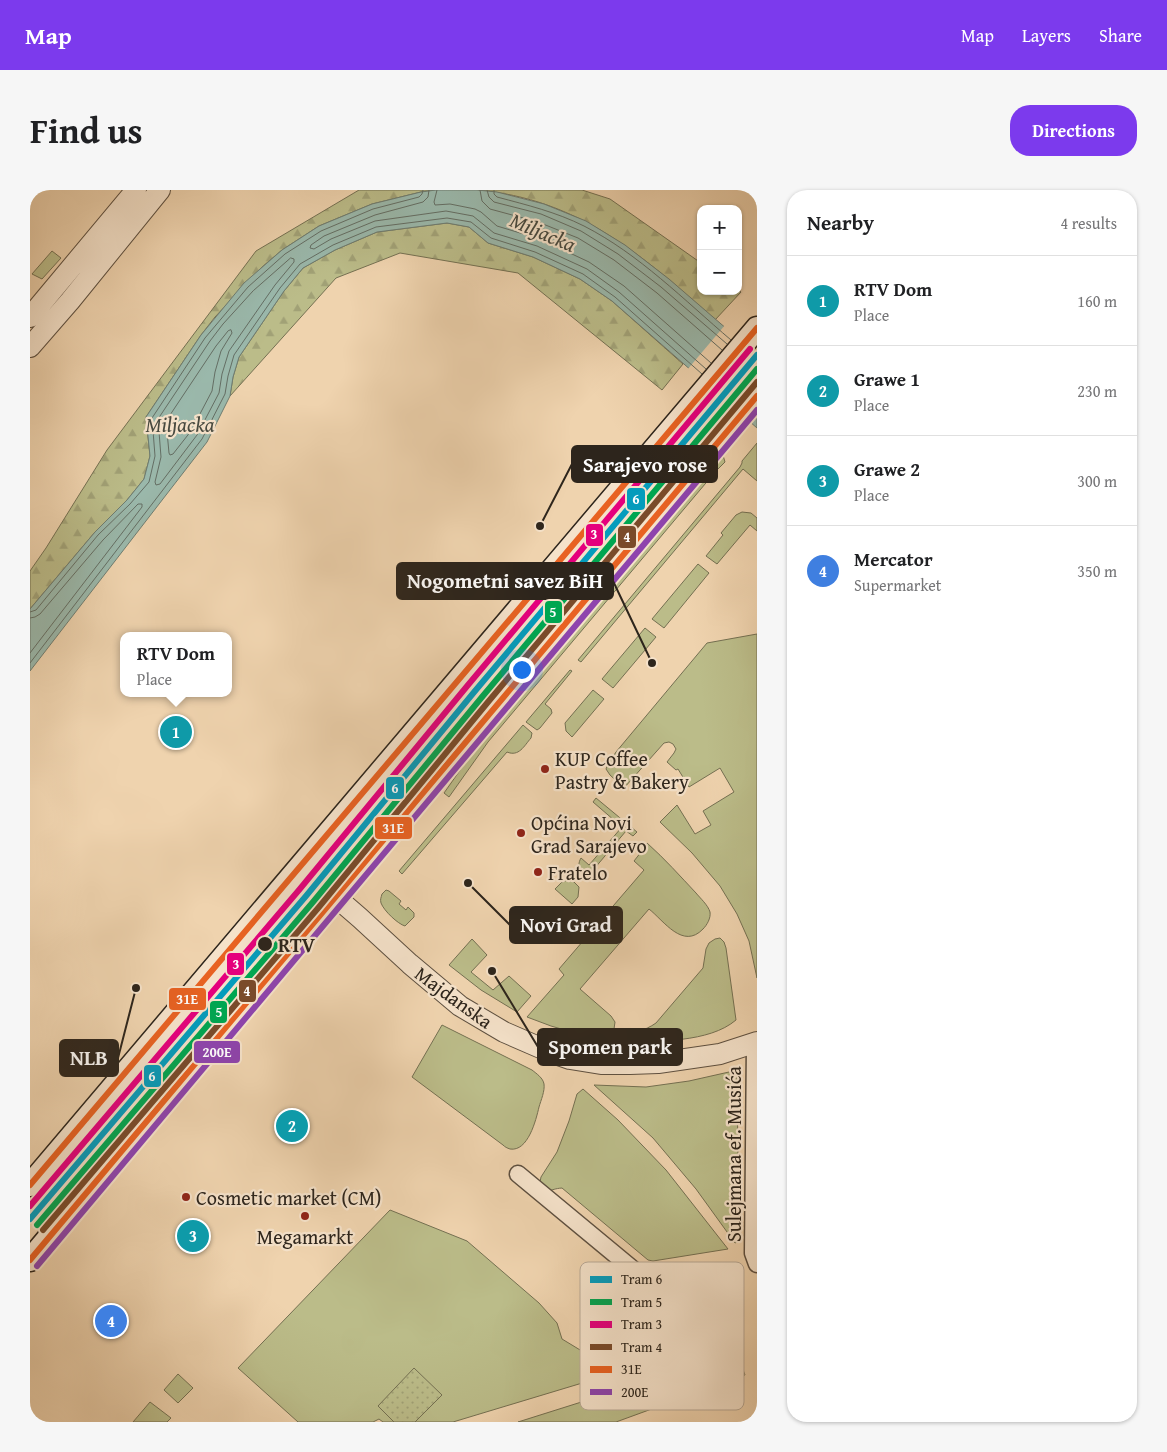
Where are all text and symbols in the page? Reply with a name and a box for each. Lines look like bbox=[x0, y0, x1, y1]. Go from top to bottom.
text: Map bbox=[25, 18, 72, 53]
text: Map bbox=[961, 22, 994, 49]
text: Layers bbox=[1022, 22, 1071, 49]
text: Share bbox=[1099, 22, 1142, 49]
text: Find us bbox=[30, 105, 143, 156]
button: Directions bbox=[1010, 105, 1137, 156]
water label: Miljacka bbox=[505, 204, 581, 260]
map controls bbox=[697, 205, 742, 295]
button: + bbox=[697, 205, 742, 250]
text: Nearby bbox=[807, 207, 874, 238]
text: 4 results bbox=[1060, 211, 1117, 235]
button: − bbox=[697, 250, 742, 295]
text: RTV Dom bbox=[854, 275, 932, 303]
text: 1 bbox=[819, 289, 827, 313]
text: 160 m bbox=[1077, 289, 1117, 313]
text: Place bbox=[854, 303, 889, 327]
text: Grawe 1 bbox=[854, 365, 920, 393]
text: 2 bbox=[819, 379, 827, 403]
text: 230 m bbox=[1077, 379, 1117, 403]
text: Place bbox=[854, 393, 889, 417]
water label: Miljacka bbox=[146, 409, 215, 440]
callout: Sarajevo rose bbox=[572, 446, 717, 482]
text: Sarajevo rose bbox=[583, 449, 707, 480]
text: Grawe 2 bbox=[854, 455, 920, 483]
text: 3 bbox=[819, 469, 827, 493]
text: 300 m bbox=[1077, 469, 1117, 493]
text: Place bbox=[854, 483, 889, 507]
line badge: 6 bbox=[626, 487, 646, 511]
text: 6 bbox=[632, 489, 640, 509]
line badge: 3 bbox=[585, 523, 604, 547]
text: 3 bbox=[590, 524, 598, 544]
line badge: 4 bbox=[617, 525, 637, 549]
text: 4 bbox=[623, 527, 631, 547]
text: Mercator bbox=[854, 545, 933, 573]
text: 4 bbox=[819, 559, 827, 583]
text: 350 m bbox=[1077, 559, 1117, 583]
callout: Nogometni savez BiH bbox=[397, 563, 613, 599]
text: Nogometni savez BiH bbox=[407, 565, 603, 596]
text: Supermarket bbox=[854, 573, 941, 597]
line badge: 5 bbox=[544, 600, 563, 624]
text: 5 bbox=[549, 602, 557, 622]
popup bbox=[120, 632, 232, 697]
text: RTV Dom bbox=[137, 639, 215, 667]
your location bbox=[509, 657, 535, 683]
text: Place bbox=[137, 667, 172, 691]
pin: 1 bbox=[160, 713, 192, 751]
place label: KUP Coffee Pastry & Bakery bbox=[555, 744, 689, 796]
marker: KUP Coffee Pastry & Bakery bbox=[539, 763, 551, 775]
line badge: 6 bbox=[385, 776, 405, 800]
text: 6 bbox=[391, 778, 399, 798]
place label: Općina Novi Grad Sarajevo bbox=[531, 808, 647, 860]
line badge: 31E bbox=[374, 816, 413, 840]
text: 31E bbox=[382, 818, 405, 838]
marker: Općina Novi Grad Sarajevo bbox=[515, 827, 527, 839]
place label: Fratelo bbox=[548, 858, 608, 887]
marker: Fratelo bbox=[532, 866, 544, 878]
callout: Novi Grad bbox=[510, 907, 622, 943]
text: Novi Grad bbox=[520, 909, 612, 940]
place label: RTV bbox=[278, 930, 316, 959]
marker: RTV bbox=[256, 935, 274, 953]
line badge: 3 bbox=[226, 952, 245, 976]
text: 3 bbox=[232, 954, 240, 974]
street label: Majdanska bbox=[409, 959, 499, 1036]
line badge: 4 bbox=[238, 979, 257, 1003]
text: 4 bbox=[243, 981, 251, 1001]
line badge: 31E bbox=[168, 987, 207, 1011]
text: 31E bbox=[176, 989, 199, 1009]
line badge: 5 bbox=[209, 1000, 228, 1024]
text: 5 bbox=[215, 1002, 223, 1022]
callout: Spomen park bbox=[538, 1029, 682, 1065]
text: Spomen park bbox=[548, 1031, 673, 1062]
callout: NLB bbox=[60, 1040, 118, 1076]
line badge: 200E bbox=[193, 1040, 241, 1064]
text: NLB bbox=[70, 1042, 108, 1073]
text: 200E bbox=[202, 1042, 232, 1062]
line badge: 6 bbox=[143, 1064, 162, 1088]
street label: Sulejmana ef. Musića bbox=[719, 1065, 748, 1242]
text: 6 bbox=[148, 1066, 156, 1086]
pin: 2 bbox=[276, 1107, 308, 1145]
place label: Cosmetic market (CM) bbox=[196, 1183, 381, 1212]
marker: Cosmetic market (CM) bbox=[180, 1191, 192, 1203]
marker: Megamarkt bbox=[299, 1210, 311, 1222]
pin: 3 bbox=[177, 1217, 209, 1255]
place label: Megamarkt bbox=[257, 1222, 353, 1251]
legend bbox=[580, 1262, 744, 1410]
text: Tram 6 bbox=[621, 1269, 663, 1289]
text: Tram 5 bbox=[621, 1292, 662, 1312]
pin: 4 bbox=[95, 1302, 127, 1340]
text: Tram 3 bbox=[621, 1314, 662, 1334]
text: Tram 4 bbox=[621, 1337, 663, 1357]
text: 31E bbox=[621, 1359, 642, 1379]
text: 200E bbox=[621, 1382, 648, 1402]

